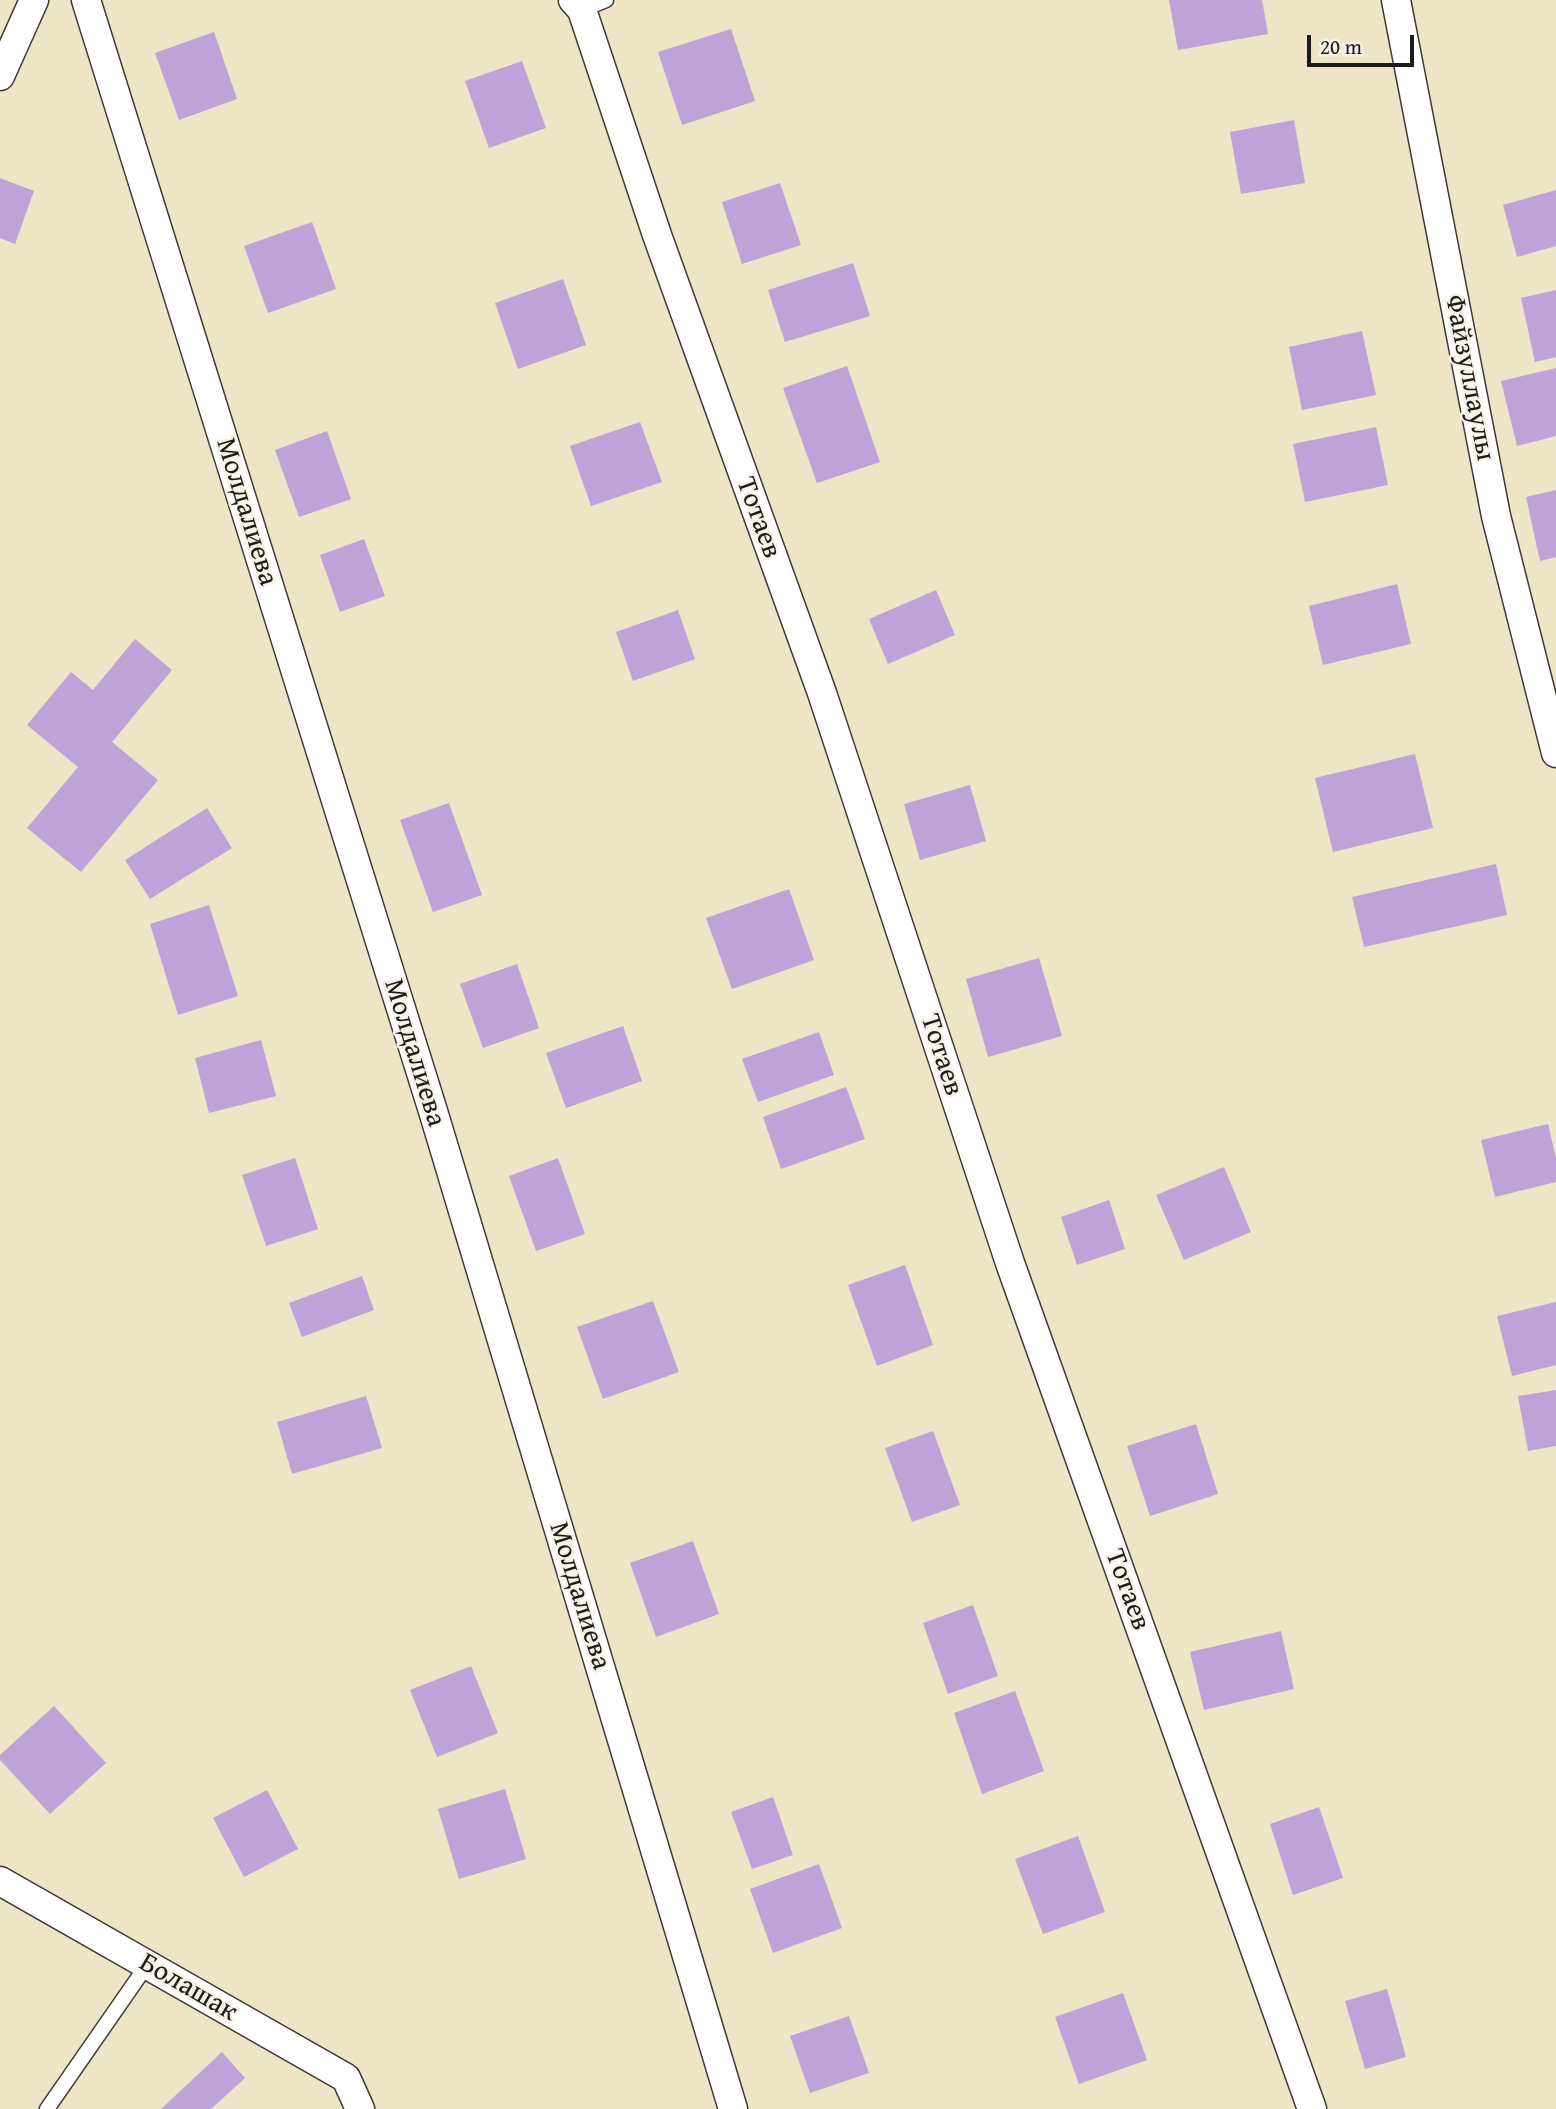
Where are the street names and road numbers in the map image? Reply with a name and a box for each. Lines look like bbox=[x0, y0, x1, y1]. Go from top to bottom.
street label: Файзуллаулы bbox=[1436, 292, 1502, 464]
street label: Молдалиева bbox=[208, 434, 284, 590]
street label: Тотаев bbox=[728, 473, 788, 563]
street label: Молдалиева bbox=[376, 975, 452, 1131]
street label: Тотаев bbox=[912, 1010, 970, 1100]
street label: Молдалиева bbox=[541, 1518, 617, 1674]
street label: Тотаев bbox=[1097, 1545, 1157, 1635]
street label: Болашак bbox=[133, 1946, 243, 2030]

